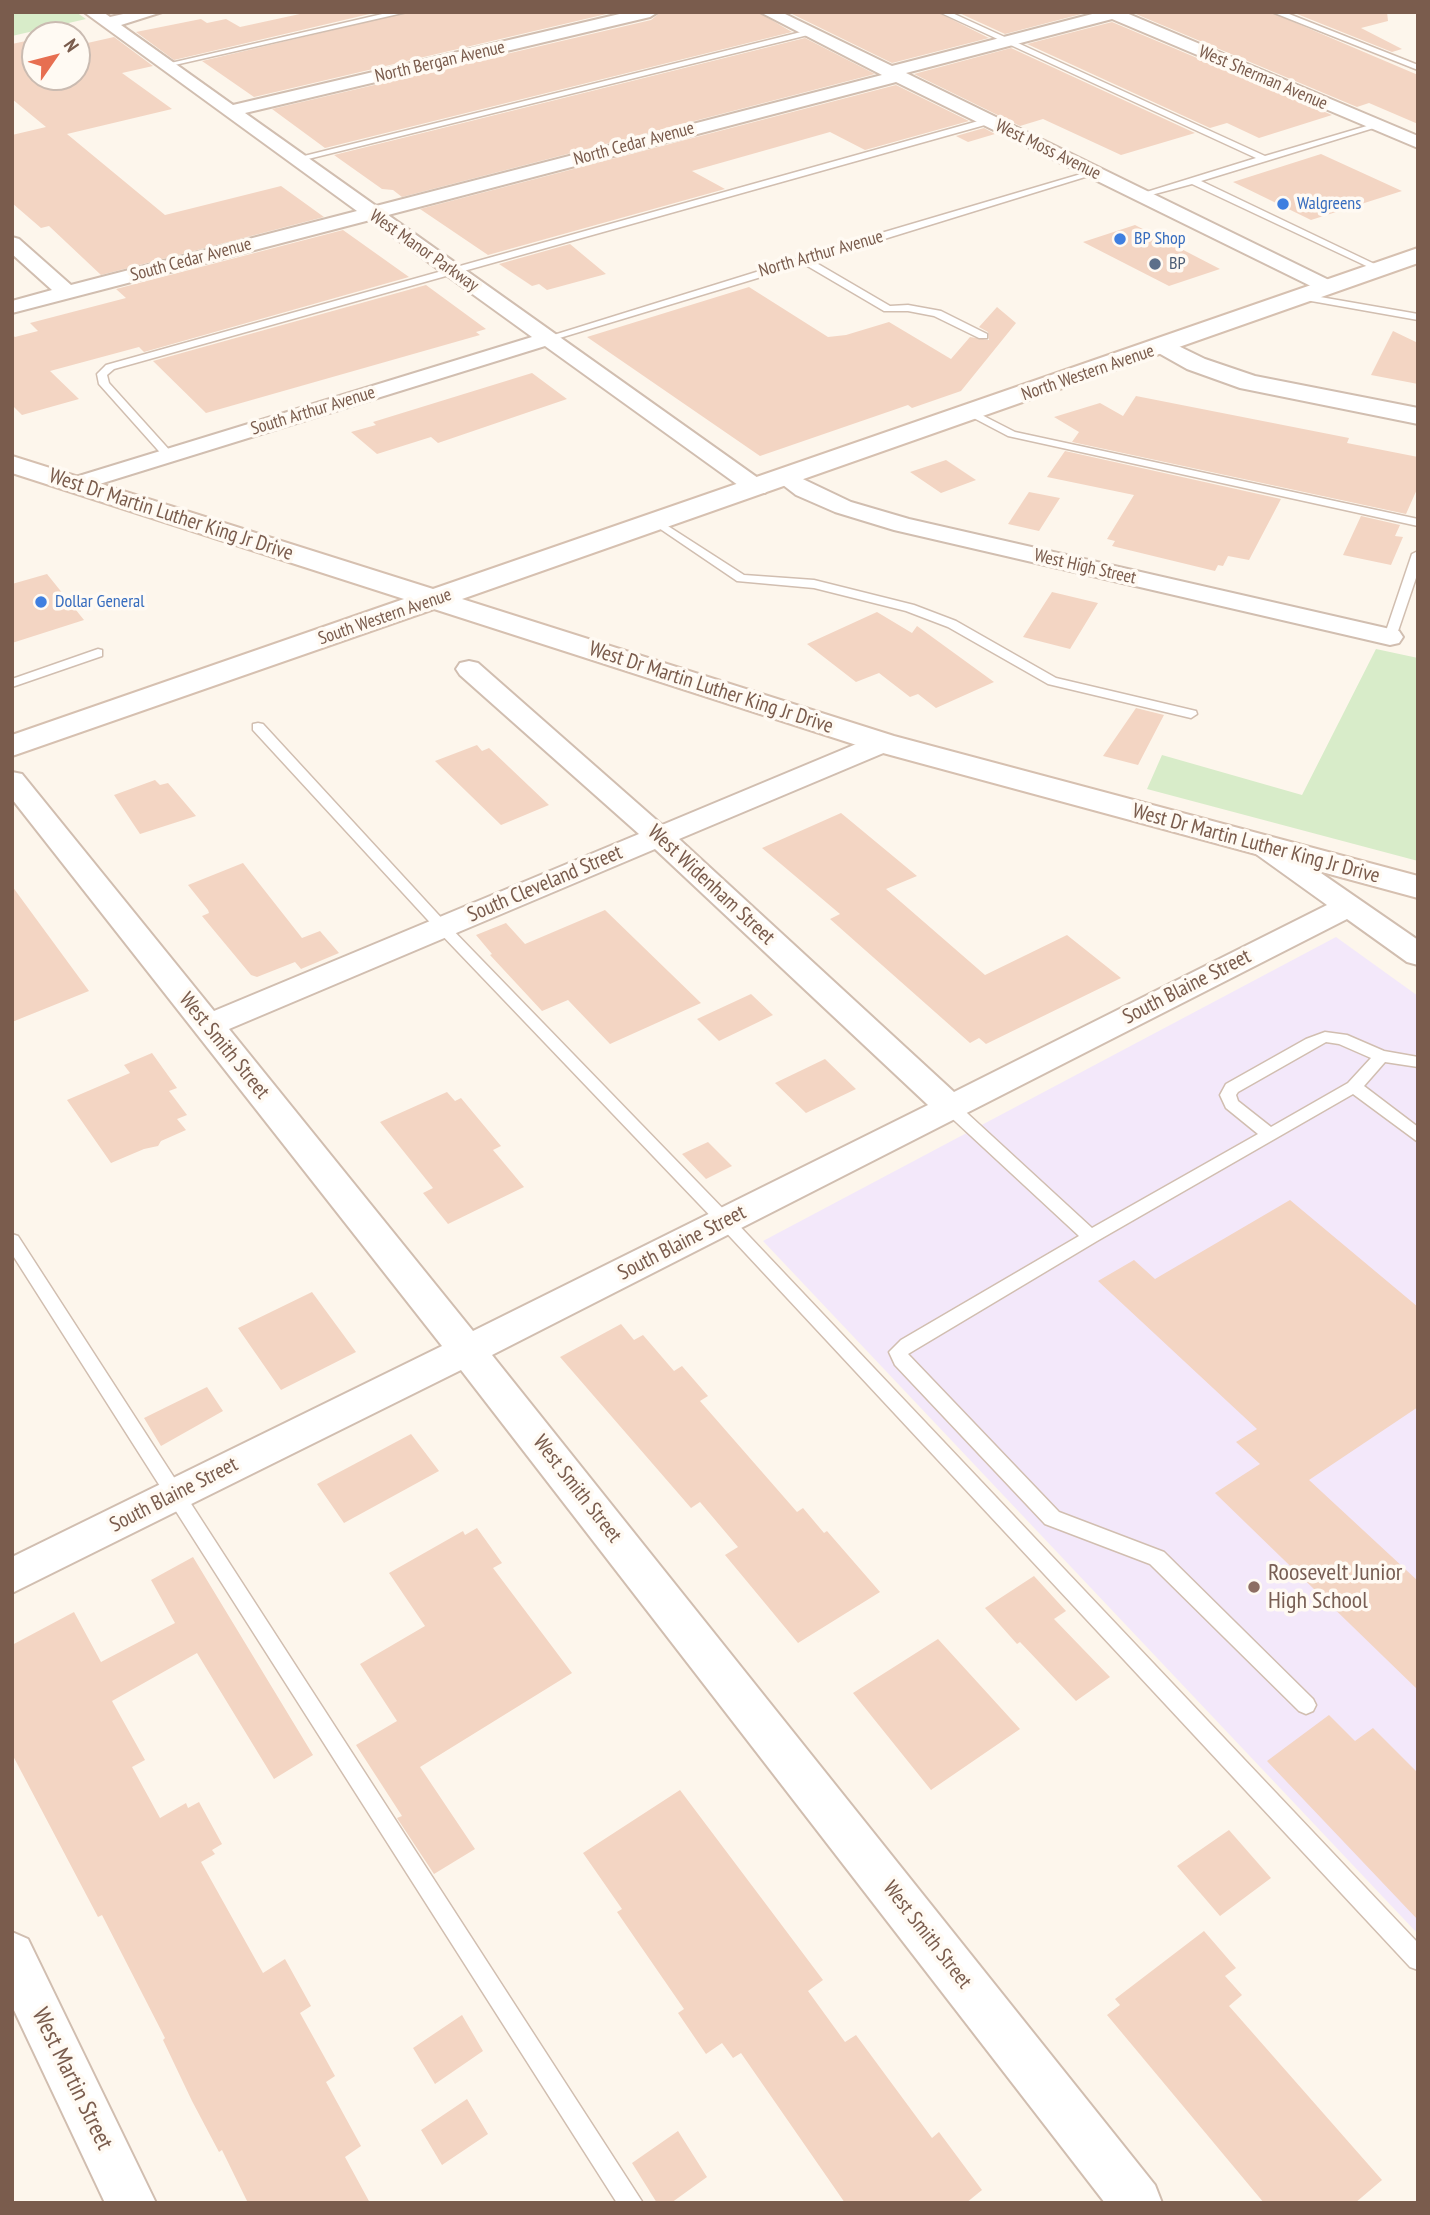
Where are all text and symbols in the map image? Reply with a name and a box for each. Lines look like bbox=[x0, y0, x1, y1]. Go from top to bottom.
north arrow bbox=[21, 21, 91, 91]
text: N bbox=[59, 34, 84, 56]
street label: North Bergan Avenue bbox=[373, 37, 507, 87]
street label: West Sherman Avenue bbox=[1195, 41, 1331, 115]
street label: West Moss Avenue bbox=[992, 115, 1104, 185]
street label: North Cedar Avenue bbox=[571, 118, 697, 170]
place label: Walgreens bbox=[1297, 193, 1361, 215]
marker: Walgreens bbox=[1275, 196, 1291, 212]
street label: West Manor Parkway bbox=[365, 205, 483, 297]
street label: North Arthur Avenue bbox=[756, 226, 886, 282]
place label: BP Shop bbox=[1134, 228, 1186, 250]
marker: BP Shop bbox=[1112, 231, 1128, 247]
street label: South Cedar Avenue bbox=[128, 233, 254, 287]
place label: BP bbox=[1169, 253, 1186, 275]
marker: BP bbox=[1147, 256, 1163, 272]
street label: North Western Avenue bbox=[1019, 340, 1157, 406]
street label: South Arthur Avenue bbox=[248, 382, 378, 440]
street label: West Dr Martin Luther King Jr Drive bbox=[46, 464, 296, 566]
street label: West High Street bbox=[1032, 545, 1138, 589]
street label: South Western Avenue bbox=[316, 584, 454, 650]
place label: Dollar General bbox=[55, 591, 145, 613]
marker: Dollar General bbox=[33, 594, 49, 610]
street label: West Dr Martin Luther King Jr Drive bbox=[586, 637, 836, 739]
street label: West Dr Martin Luther King Jr Drive bbox=[1130, 799, 1382, 889]
street label: West Widenham Street bbox=[642, 820, 780, 950]
street label: South Cleveland Street bbox=[464, 840, 626, 928]
street label: South Blaine Street bbox=[1119, 944, 1255, 1030]
street label: West Smith Street bbox=[173, 988, 275, 1104]
street label: South Blaine Street bbox=[614, 1200, 750, 1286]
street label: West Smith Street bbox=[527, 1430, 627, 1548]
street label: South Blaine Street bbox=[106, 1452, 242, 1538]
place label: Roosevelt Junior High School bbox=[1268, 1559, 1402, 1615]
marker: Roosevelt Junior High School bbox=[1246, 1579, 1262, 1595]
street label: West Smith Street bbox=[877, 1876, 977, 1994]
street label: West Martin Street bbox=[25, 2003, 119, 2155]

